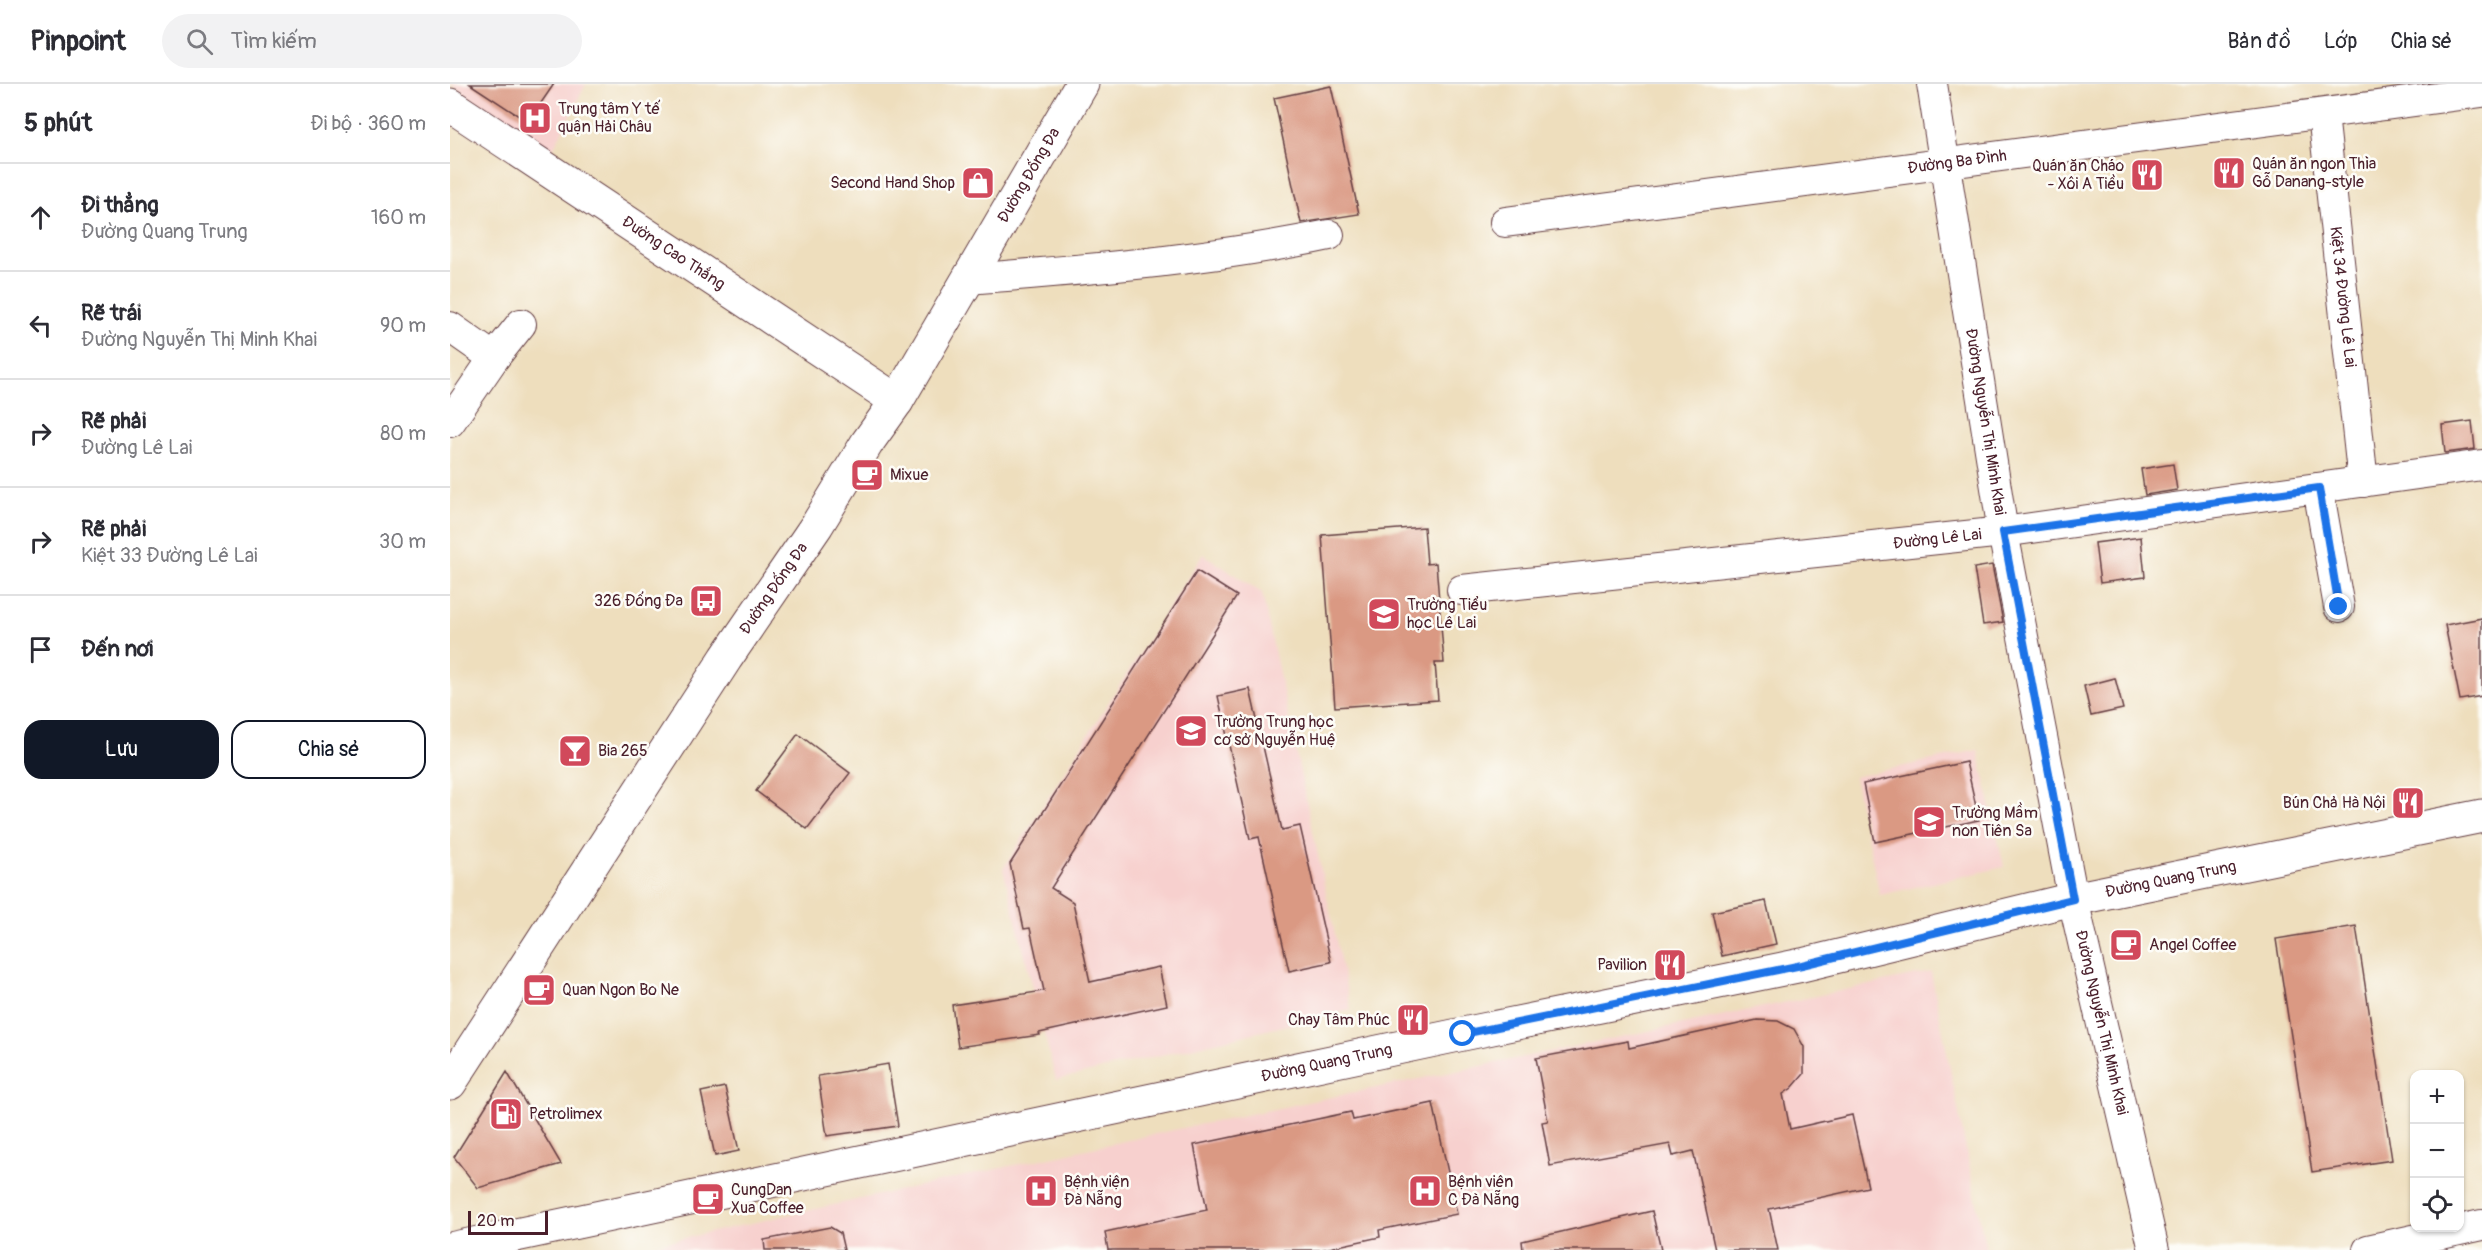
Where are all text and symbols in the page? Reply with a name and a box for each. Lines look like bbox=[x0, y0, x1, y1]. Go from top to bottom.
search box bbox=[162, 14, 582, 68]
text: Pinpoint bbox=[30, 24, 126, 59]
icon: search bbox=[183, 25, 216, 58]
text: Tìm kiếm bbox=[231, 27, 317, 55]
text: Bản đồ bbox=[2227, 28, 2291, 55]
text: Lớp bbox=[2324, 28, 2357, 55]
text: Chia sẻ bbox=[2390, 28, 2452, 55]
place label: Trung tâm Y tế quận Hải Châu bbox=[558, 99, 661, 137]
hospital icon: Trung tâm Y tế quận Hải Châu bbox=[517, 100, 553, 136]
text: 5 phút bbox=[24, 107, 92, 139]
text: Đi bộ · 360 m bbox=[310, 111, 426, 136]
street label: Đường Đống Đa bbox=[993, 124, 1064, 226]
street label: Đường Ba Đình bbox=[1906, 145, 2008, 178]
place label: Quán ăn ngon Thìa Gỗ Danang-style bbox=[2252, 154, 2376, 192]
restaurant icon: Quán ăn ngon Thìa Gỗ Danang-style bbox=[2211, 155, 2247, 191]
place label: Quán ăn Cháo - Xôi A Tiều bbox=[2032, 156, 2124, 194]
restaurant icon: Quán ăn Cháo - Xôi A Tiều bbox=[2129, 157, 2165, 193]
shop icon: Second Hand Shop bbox=[960, 165, 996, 201]
place label: Second Hand Shop bbox=[830, 173, 955, 193]
text: Đi thẳng bbox=[81, 191, 159, 219]
icon: ahead bbox=[24, 201, 57, 234]
text: 160 m bbox=[371, 205, 426, 230]
street label: Đường Cao Thắng bbox=[618, 212, 729, 294]
text: Đường Quang Trung bbox=[81, 219, 248, 244]
street label: Kiệt 34 Đường Lê Lai bbox=[2325, 225, 2360, 369]
text: Rẽ trái bbox=[81, 299, 141, 327]
icon: left bbox=[24, 309, 57, 342]
text: 90 m bbox=[380, 313, 426, 338]
text: Đường Nguyễn Thị Minh Khai bbox=[81, 327, 317, 352]
street label: Đường Nguyễn Thị Minh Khai bbox=[1961, 327, 2010, 517]
text: Rẽ phải bbox=[81, 407, 146, 435]
icon: right bbox=[24, 417, 57, 450]
text: 80 m bbox=[380, 421, 426, 446]
text: Đường Lê Lai bbox=[81, 435, 192, 460]
cafe icon: Mixue bbox=[849, 457, 885, 493]
place label: Mixue bbox=[890, 465, 928, 485]
text: Rẽ phải bbox=[81, 515, 146, 543]
street label: Đường Lê Lai bbox=[1892, 524, 1983, 554]
icon: right bbox=[24, 525, 57, 558]
text: 30 m bbox=[379, 529, 426, 554]
street label: Đường Đống Đa bbox=[735, 539, 812, 638]
text: Kiệt 33 Đường Lê Lai bbox=[81, 543, 258, 568]
bus stop icon: 326 Đống Đa bbox=[688, 583, 724, 619]
place label: 326 Đống Đa bbox=[594, 591, 683, 611]
route end bbox=[2325, 593, 2351, 619]
place label: Trường Tiểu học Lê Lai bbox=[1407, 595, 1487, 633]
school or university icon: Trường Tiểu học Lê Lai bbox=[1366, 596, 1402, 632]
icon: arrive bbox=[24, 633, 57, 666]
text: Đến nơi bbox=[81, 635, 153, 663]
place label: Trường Trung học cơ sở Nguyễn Huệ bbox=[1214, 712, 1335, 750]
school or university icon: Trường Trung học cơ sở Nguyễn Huệ bbox=[1173, 713, 1209, 749]
button: Lưu bbox=[24, 720, 219, 779]
button: Chia sẻ bbox=[231, 720, 426, 779]
bar icon: Bia 265 bbox=[557, 733, 593, 769]
place label: Bia 265 bbox=[598, 741, 648, 761]
restaurant icon: Bún Chả Hà Nội bbox=[2390, 785, 2426, 821]
place label: Bún Chả Hà Nội bbox=[2283, 793, 2385, 813]
place label: Trường Mầm non Tiên Sa bbox=[1952, 802, 2038, 841]
school or university icon: Trường Mầm non Tiên Sa bbox=[1911, 804, 1947, 840]
street label: Đường Quang Trung bbox=[2103, 856, 2238, 902]
cafe icon: Angel Coffee bbox=[2108, 927, 2144, 963]
street label: Đường Nguyễn Thị Minh Khai bbox=[2071, 928, 2133, 1117]
place label: Angel Coffee bbox=[2149, 935, 2236, 955]
restaurant icon: Pavilion bbox=[1652, 947, 1688, 983]
place label: Pavilion bbox=[1597, 955, 1647, 975]
cafe icon: Quan Ngon Bo Ne bbox=[521, 972, 557, 1008]
place label: Quan Ngon Bo Ne bbox=[562, 980, 679, 1000]
restaurant icon: Chay Tâm Phúc bbox=[1395, 1002, 1431, 1038]
place label: Chay Tâm Phúc bbox=[1288, 1010, 1390, 1030]
route start bbox=[1449, 1020, 1475, 1046]
street label: Đường Quang Trung bbox=[1259, 1039, 1394, 1087]
map controls bbox=[2410, 1070, 2464, 1232]
button: + bbox=[2410, 1070, 2464, 1124]
fuel station icon: Petrolimex bbox=[488, 1096, 524, 1132]
place label: Petrolimex bbox=[529, 1104, 603, 1124]
button: − bbox=[2410, 1124, 2464, 1178]
place label: Bệnh viện Đà Nẵng bbox=[1064, 1172, 1129, 1210]
place label: Bệnh viện C Đà Nẵng bbox=[1448, 1172, 1519, 1210]
hospital icon: Bệnh viện Đà Nẵng bbox=[1023, 1173, 1059, 1209]
hospital icon: Bệnh viện C Đà Nẵng bbox=[1407, 1173, 1443, 1209]
button: locate bbox=[2410, 1178, 2464, 1232]
place label: CungDan Xua Coffee bbox=[731, 1180, 804, 1218]
cafe icon: CungDan Xua Coffee bbox=[690, 1181, 726, 1217]
scale bar bbox=[468, 1208, 548, 1236]
text: 20 m bbox=[477, 1211, 515, 1231]

